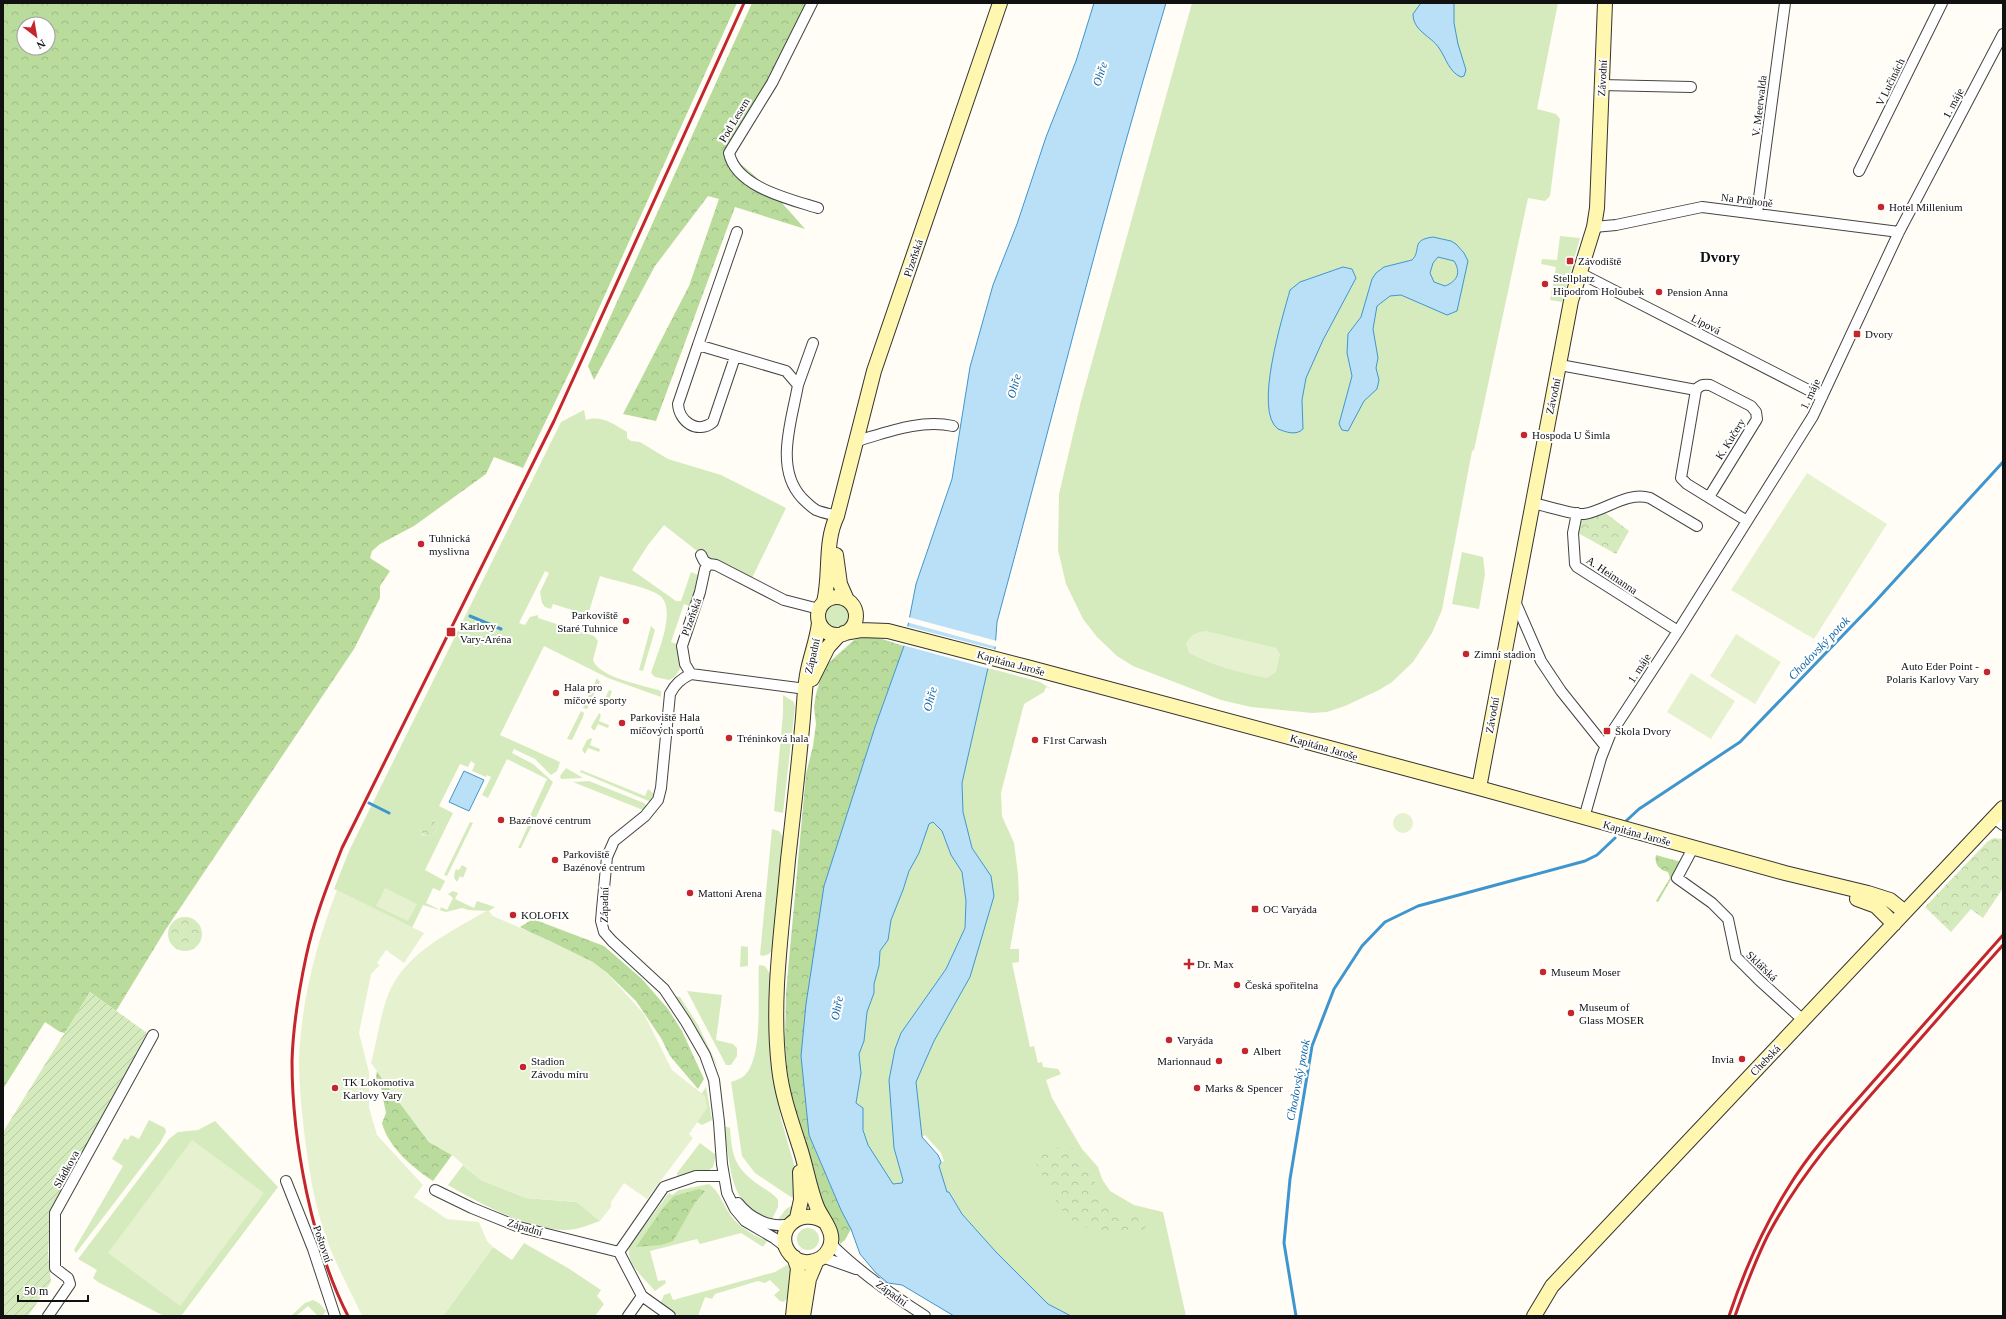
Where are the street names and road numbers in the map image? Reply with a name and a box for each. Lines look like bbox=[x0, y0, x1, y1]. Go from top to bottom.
street label: V Lučinách bbox=[1873, 56, 1907, 108]
street label: Závodní bbox=[1595, 59, 1609, 97]
street label: V. Meerwalda bbox=[1749, 75, 1769, 137]
street label: 1. máje bbox=[1940, 86, 1966, 120]
street label: Pod Lesem bbox=[716, 95, 752, 144]
street label: Na Průhoně bbox=[1720, 191, 1774, 209]
street label: Plzeňská bbox=[901, 237, 925, 278]
street label: Lipová bbox=[1689, 312, 1723, 336]
street label: Závodní bbox=[1543, 377, 1563, 415]
street label: 1. máje bbox=[1798, 377, 1822, 411]
street label: K. Kučery bbox=[1713, 416, 1747, 462]
street label: A. Heimanna bbox=[1584, 554, 1640, 596]
street label: Plzeňská bbox=[679, 596, 703, 637]
street label: Západní bbox=[802, 637, 822, 675]
street label: Kapitána Jaroše bbox=[976, 648, 1046, 678]
street label: 1. máje bbox=[1625, 651, 1653, 685]
street label: Závodní bbox=[1483, 696, 1501, 734]
street label: Kapitána Jaroše bbox=[1289, 732, 1359, 762]
street label: Kapitána Jaroše bbox=[1602, 818, 1672, 848]
street label: Západní bbox=[598, 887, 610, 923]
street label: Sklářská bbox=[1744, 949, 1780, 984]
street label: Chebská bbox=[1748, 1042, 1783, 1078]
street label: Sládkova bbox=[51, 1148, 81, 1190]
street label: Západní bbox=[506, 1216, 544, 1238]
street label: Poštovní bbox=[311, 1224, 335, 1264]
street label: Západní bbox=[874, 1278, 910, 1308]

